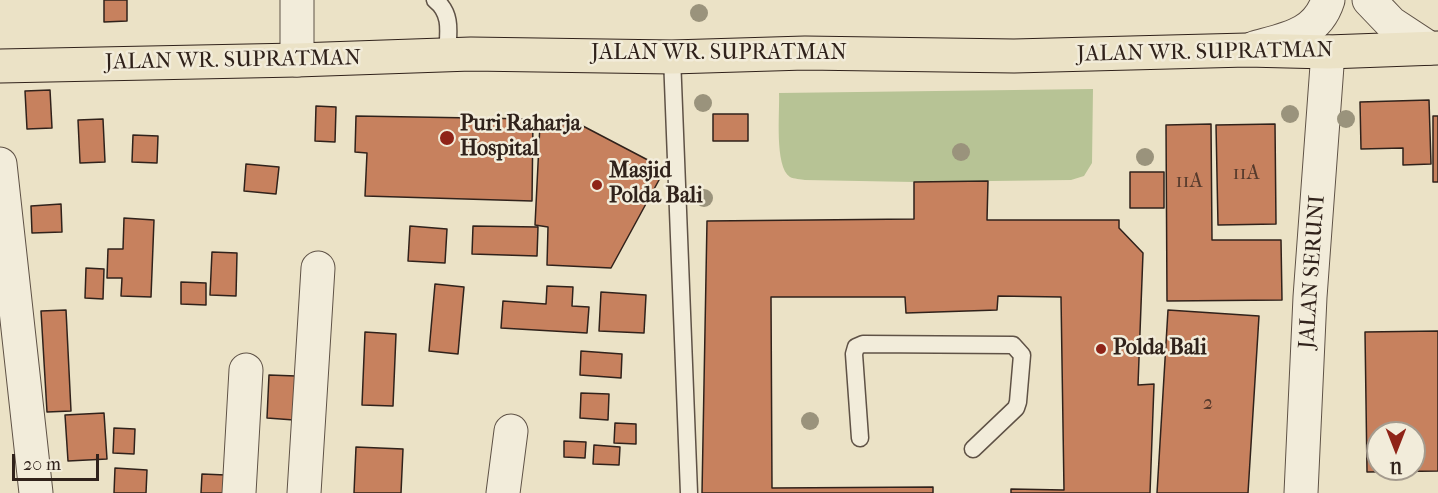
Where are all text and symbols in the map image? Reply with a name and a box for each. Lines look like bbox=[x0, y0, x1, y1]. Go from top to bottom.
street label: JALAN WR. SUPRATMAN bbox=[1077, 38, 1333, 68]
street label: JALAN WR. SUPRATMAN bbox=[591, 41, 847, 67]
street label: JALAN WR. SUPRATMAN bbox=[105, 46, 361, 76]
place label: Puri Raharja Hospital bbox=[460, 112, 581, 164]
marker: Puri Raharja Hospital bbox=[438, 129, 456, 147]
place label: Masjid Polda Bali bbox=[609, 159, 703, 210]
house number: 11A bbox=[1232, 162, 1260, 186]
house number: 11A bbox=[1175, 170, 1203, 194]
marker: Masjid Polda Bali bbox=[590, 178, 604, 192]
street label: JALAN SERUNI bbox=[1294, 194, 1332, 350]
place label: Polda Bali bbox=[1113, 336, 1207, 362]
marker: Polda Bali bbox=[1094, 342, 1108, 356]
house number: 2 bbox=[1203, 392, 1213, 416]
north arrow bbox=[1366, 421, 1426, 481]
scale bar bbox=[15, 442, 102, 480]
text: 20 m bbox=[23, 454, 61, 475]
text: U bbox=[1390, 458, 1402, 477]

